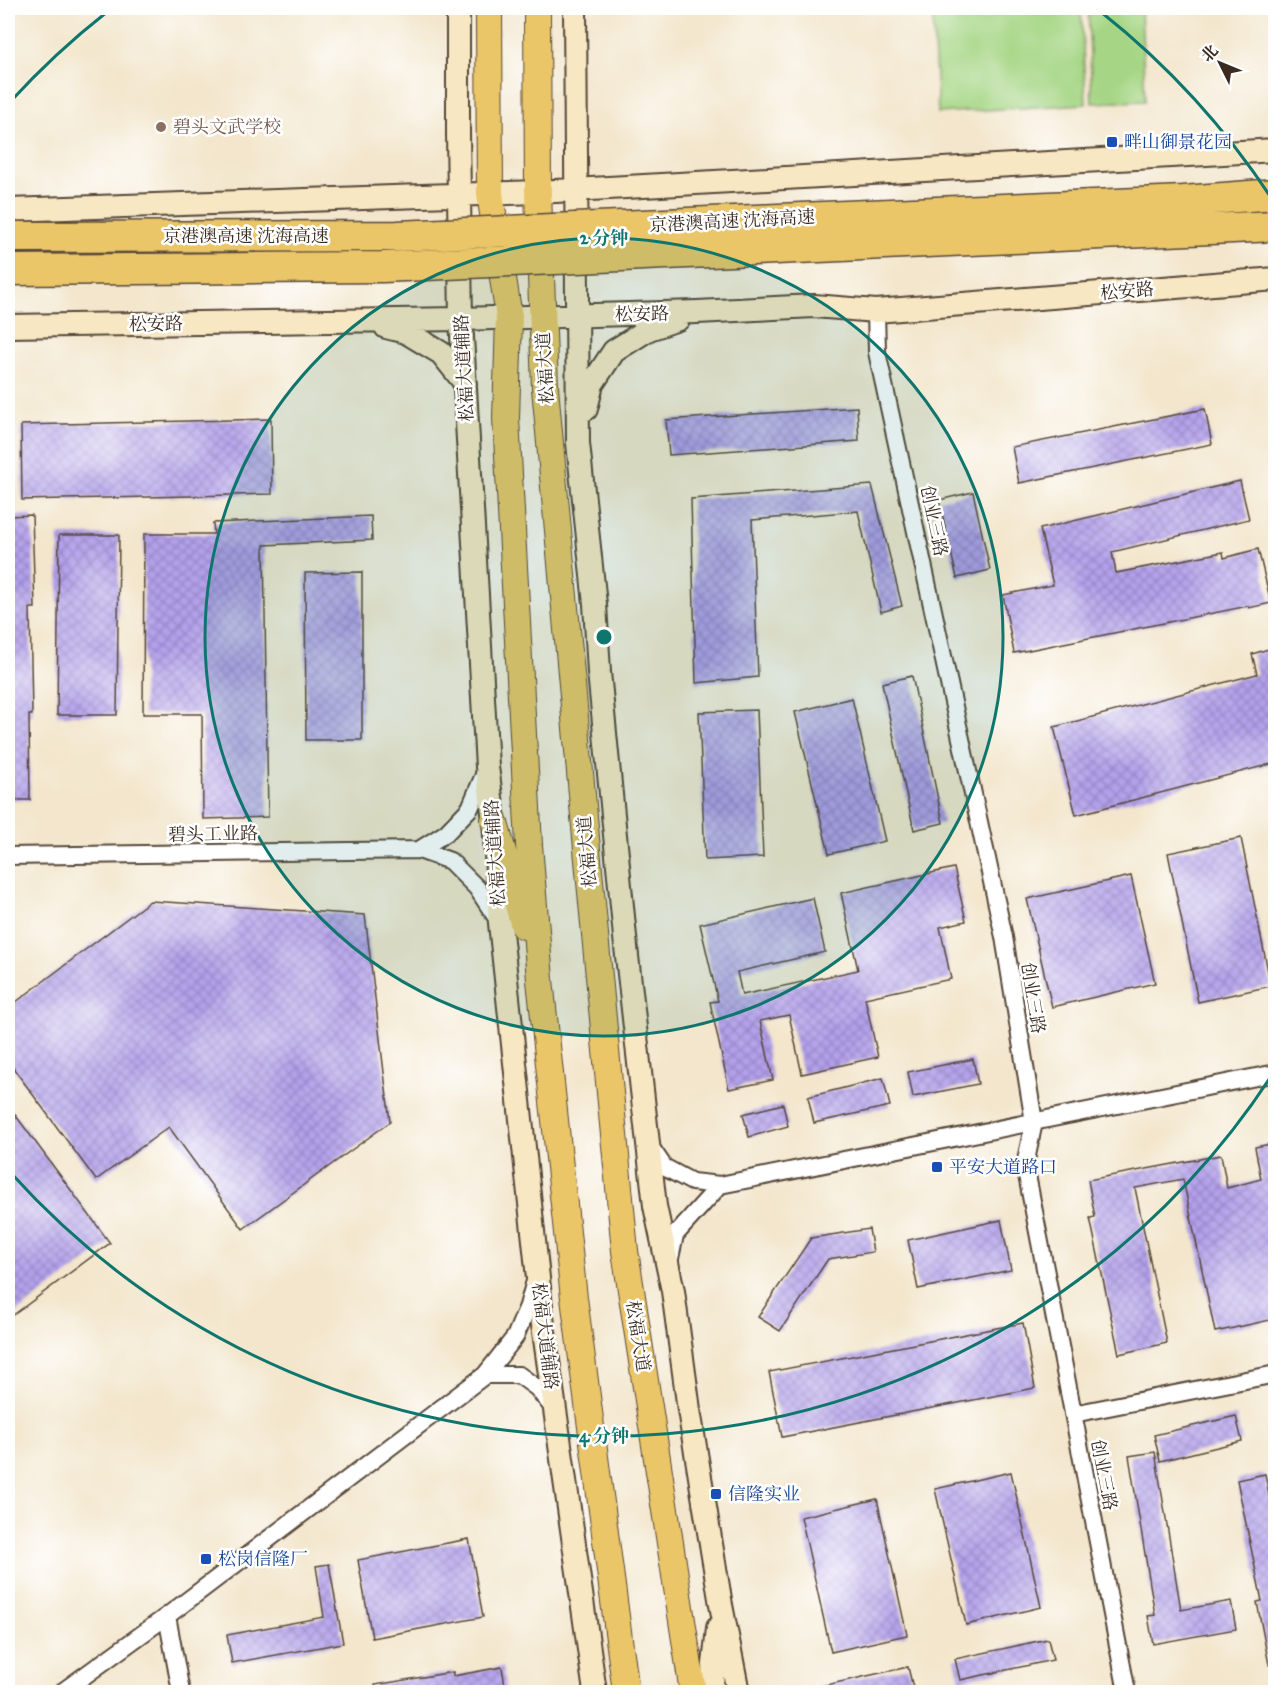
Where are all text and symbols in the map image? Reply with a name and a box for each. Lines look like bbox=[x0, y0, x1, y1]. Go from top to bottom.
north arrow bbox=[1190, 33, 1250, 93]
text: 北 bbox=[1197, 41, 1222, 65]
place label: 碧头文武学校 bbox=[173, 116, 281, 138]
marker: 碧头文武学校 bbox=[154, 120, 168, 134]
place label: 畔山御景花园 bbox=[1124, 131, 1232, 153]
marker: 畔山御景花园 bbox=[1105, 135, 1119, 149]
street label: 京港澳高速 沈海高速 bbox=[649, 206, 815, 236]
street label: 京港澳高速 沈海高速 bbox=[163, 225, 329, 247]
text: 2 分钟 bbox=[580, 227, 628, 249]
street label: 松安路 bbox=[1099, 278, 1155, 304]
street label: 松安路 bbox=[615, 303, 669, 325]
street label: 松安路 bbox=[129, 313, 183, 335]
street label: 松福大道辅路 bbox=[450, 313, 478, 423]
street label: 松福大道 bbox=[532, 331, 558, 405]
street label: 创业三路 bbox=[916, 483, 952, 559]
centre of rings bbox=[594, 627, 614, 647]
street label: 松福大道辅路 bbox=[480, 798, 510, 908]
street label: 松福大道 bbox=[573, 815, 601, 889]
street label: 碧头工业路 bbox=[168, 822, 258, 846]
street label: 创业三路 bbox=[1017, 961, 1049, 1035]
place label: 平安大道路口 bbox=[949, 1156, 1057, 1178]
marker: 平安大道路口 bbox=[930, 1160, 944, 1174]
street label: 松福大道辅路 bbox=[528, 1281, 562, 1391]
street label: 松福大道 bbox=[622, 1299, 654, 1373]
text: 4 分钟 bbox=[579, 1425, 629, 1448]
street label: 创业三路 bbox=[1086, 1438, 1122, 1512]
place label: 信隆实业 bbox=[728, 1483, 800, 1505]
marker: 信隆实业 bbox=[709, 1487, 723, 1501]
place label: 松岗信隆厂 bbox=[218, 1548, 308, 1570]
marker: 松岗信隆厂 bbox=[199, 1552, 213, 1566]

